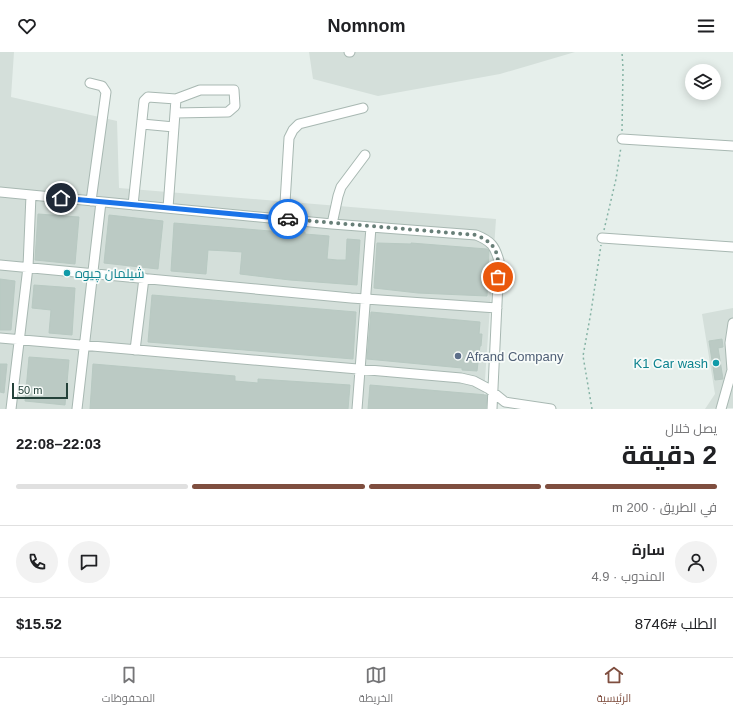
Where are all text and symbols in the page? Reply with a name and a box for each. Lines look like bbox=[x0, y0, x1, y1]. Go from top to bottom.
icon: heart bbox=[16, 15, 38, 37]
icon: menu bbox=[695, 15, 717, 37]
text: Nomnom bbox=[328, 16, 406, 36]
map controls bbox=[685, 64, 721, 100]
button: layers bbox=[685, 64, 721, 100]
pin bbox=[44, 181, 78, 215]
icon: home bbox=[50, 187, 72, 209]
courier bbox=[268, 199, 308, 239]
icon: car bbox=[277, 208, 299, 230]
pin bbox=[481, 260, 515, 294]
place label: شيلمان چیوه bbox=[75, 266, 145, 283]
icon: bag bbox=[487, 266, 509, 288]
marker: شيلمان چیوه bbox=[62, 268, 72, 278]
place label: Afrand Company bbox=[466, 349, 564, 364]
marker: Afrand Company bbox=[453, 351, 463, 361]
place label: K1 Car wash bbox=[634, 356, 708, 371]
marker: K1 Car wash bbox=[711, 358, 721, 368]
scale bar bbox=[12, 381, 68, 400]
text: 50 m bbox=[18, 384, 42, 396]
text: يصل خلال bbox=[665, 421, 717, 436]
text: 22:03–22:08 bbox=[16, 435, 101, 452]
text: 2 دقيقة bbox=[622, 440, 717, 470]
text: في الطريق · 200 m bbox=[612, 500, 717, 515]
button: phone bbox=[16, 541, 58, 583]
button: chat bbox=[68, 541, 110, 583]
text: سارة bbox=[632, 541, 665, 558]
button: person bbox=[675, 541, 717, 583]
text: المندوب · 4.9 bbox=[591, 569, 665, 584]
text: $15.52 bbox=[16, 615, 62, 632]
text: الطلب #8746 bbox=[635, 615, 717, 632]
tab: المحفوظات bbox=[102, 664, 155, 708]
tab: الخريطة bbox=[359, 664, 393, 708]
tab: الرئيسية bbox=[597, 664, 631, 708]

